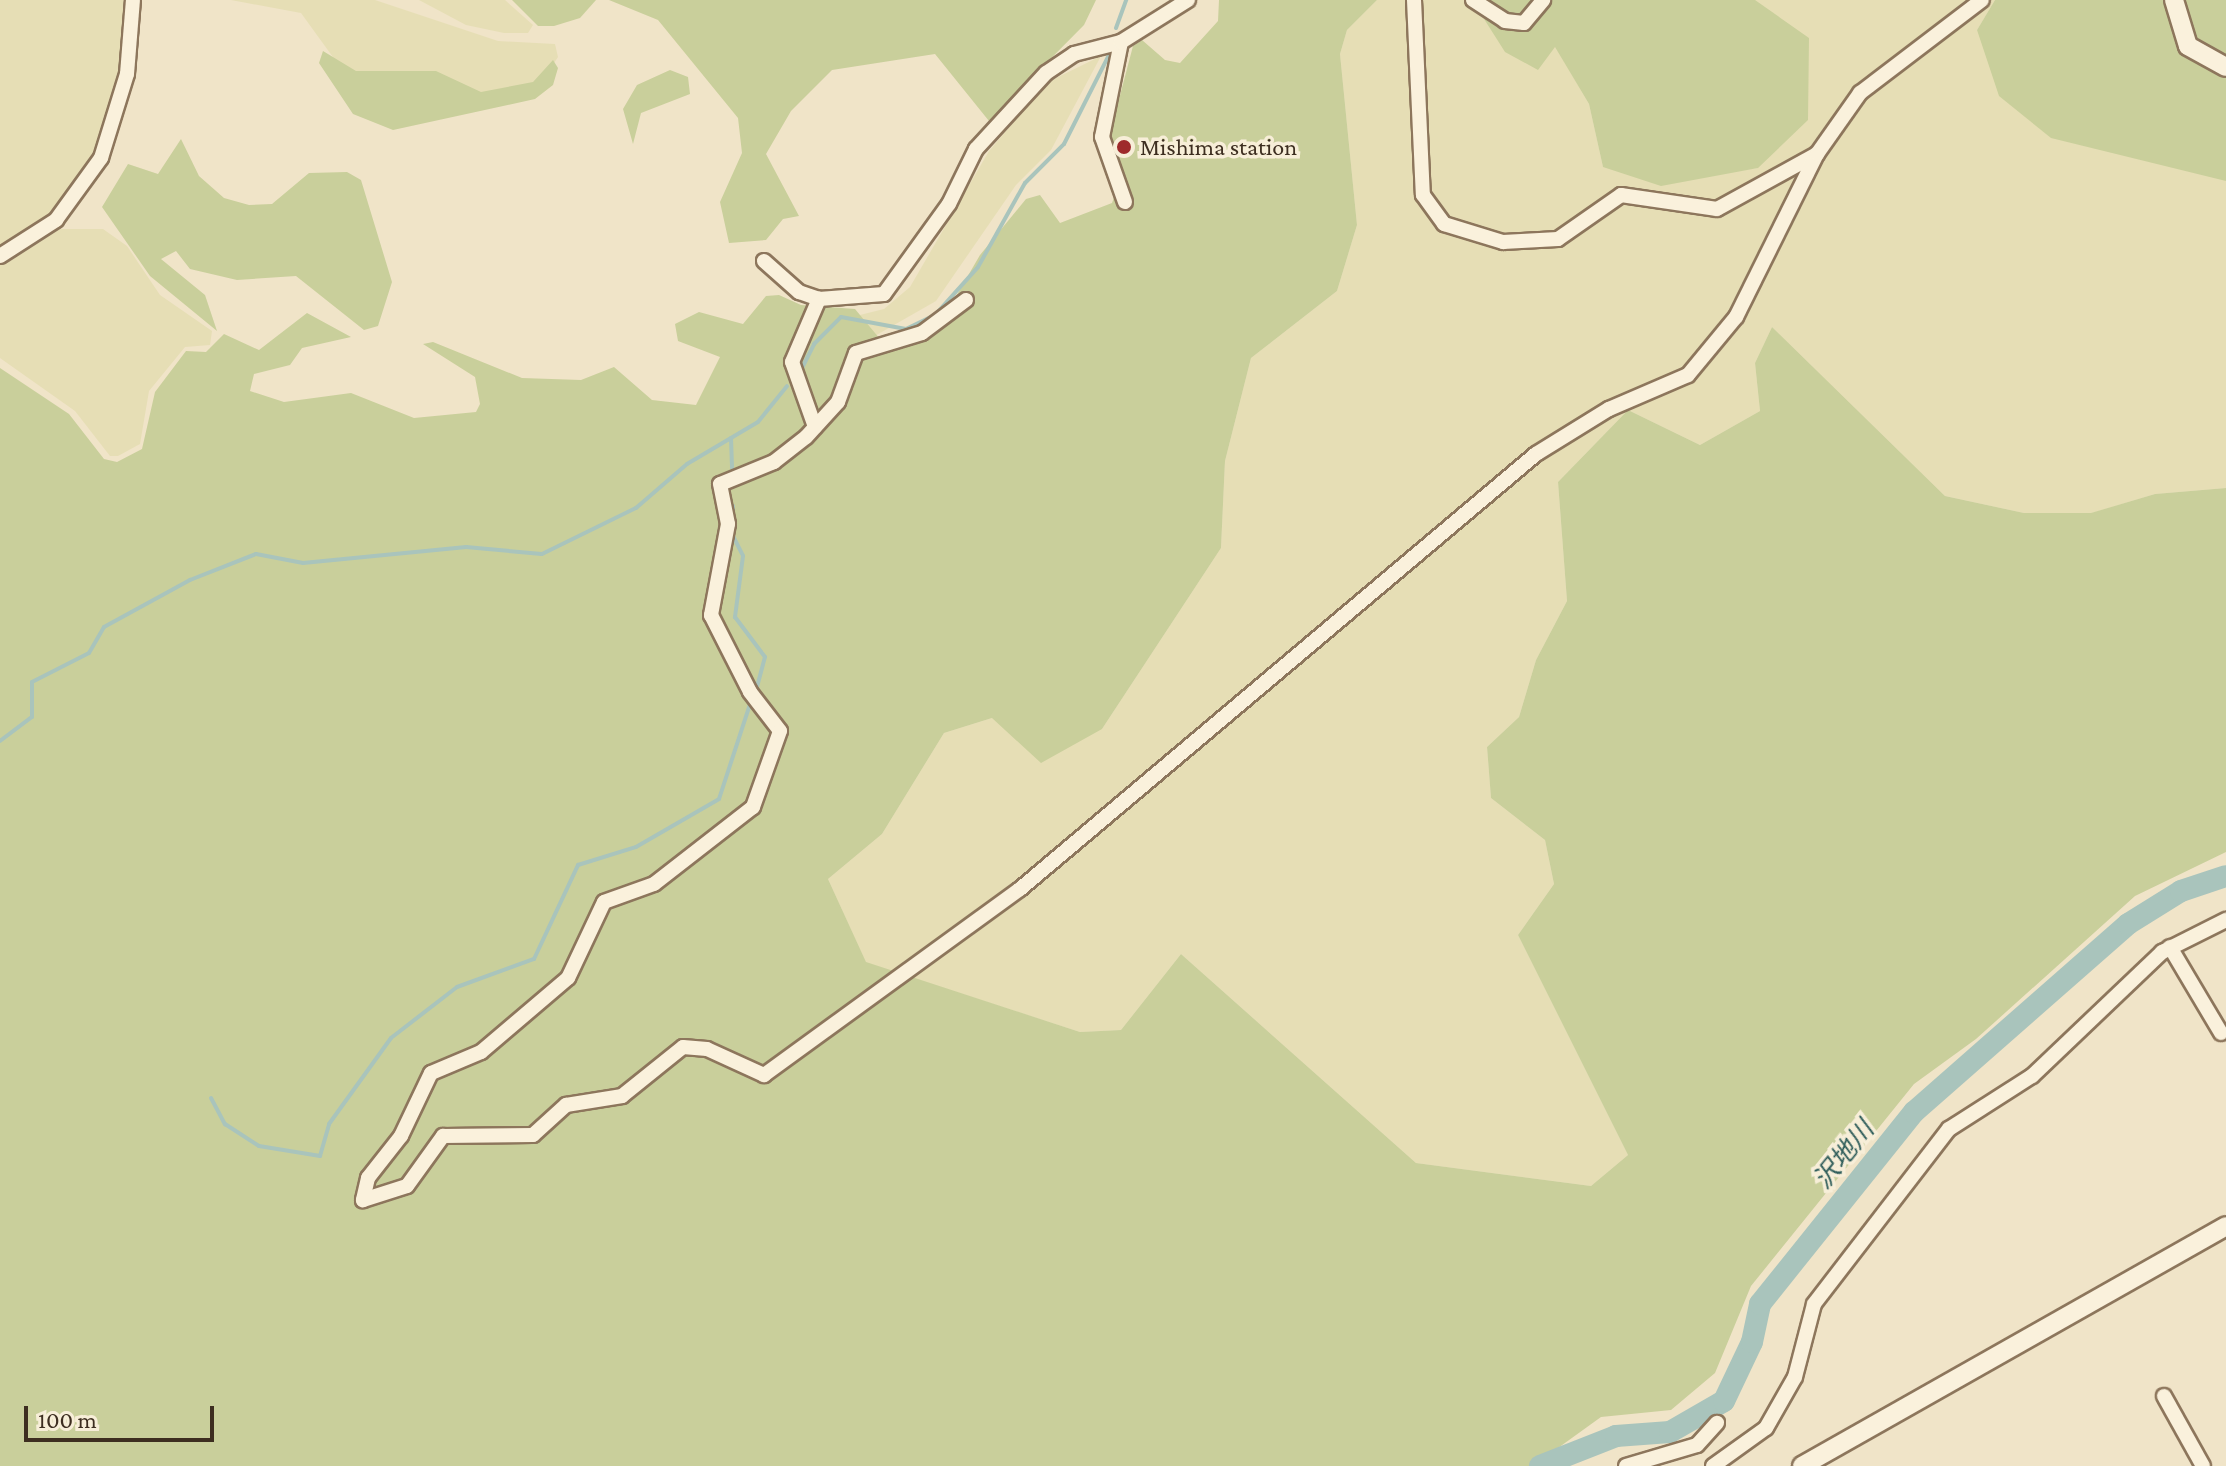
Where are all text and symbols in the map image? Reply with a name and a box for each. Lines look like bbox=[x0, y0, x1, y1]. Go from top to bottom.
place label: Mishima station bbox=[1140, 133, 1297, 161]
marker: Mishima station bbox=[1115, 138, 1133, 156]
water label: 沢地川 bbox=[1807, 1115, 1881, 1195]
scale bar bbox=[28, 1390, 218, 1440]
text: 100 m bbox=[38, 1406, 97, 1433]

